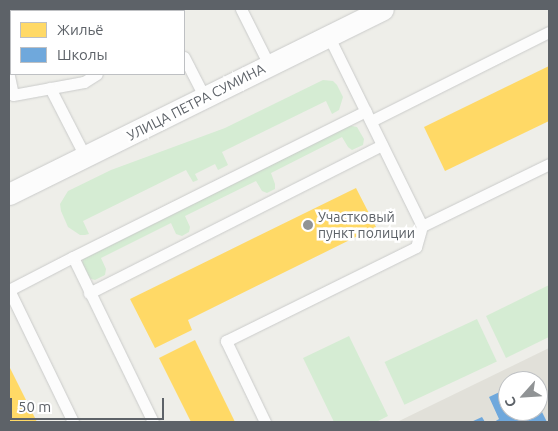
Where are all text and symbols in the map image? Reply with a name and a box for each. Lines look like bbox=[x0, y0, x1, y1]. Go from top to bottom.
legend bbox=[10, 10, 185, 75]
text: Жильё bbox=[57, 21, 104, 38]
text: Школы bbox=[57, 46, 108, 63]
street label: УЛИЦА ПЕТРА СУМИНА bbox=[124, 60, 268, 144]
place label: Участковый пункт полиции bbox=[318, 209, 415, 242]
marker: Участковый пункт полиции bbox=[302, 219, 314, 231]
north arrow bbox=[498, 371, 548, 421]
scale bar bbox=[12, 388, 166, 420]
text: С bbox=[501, 395, 520, 410]
text: 50 m bbox=[18, 398, 51, 415]

